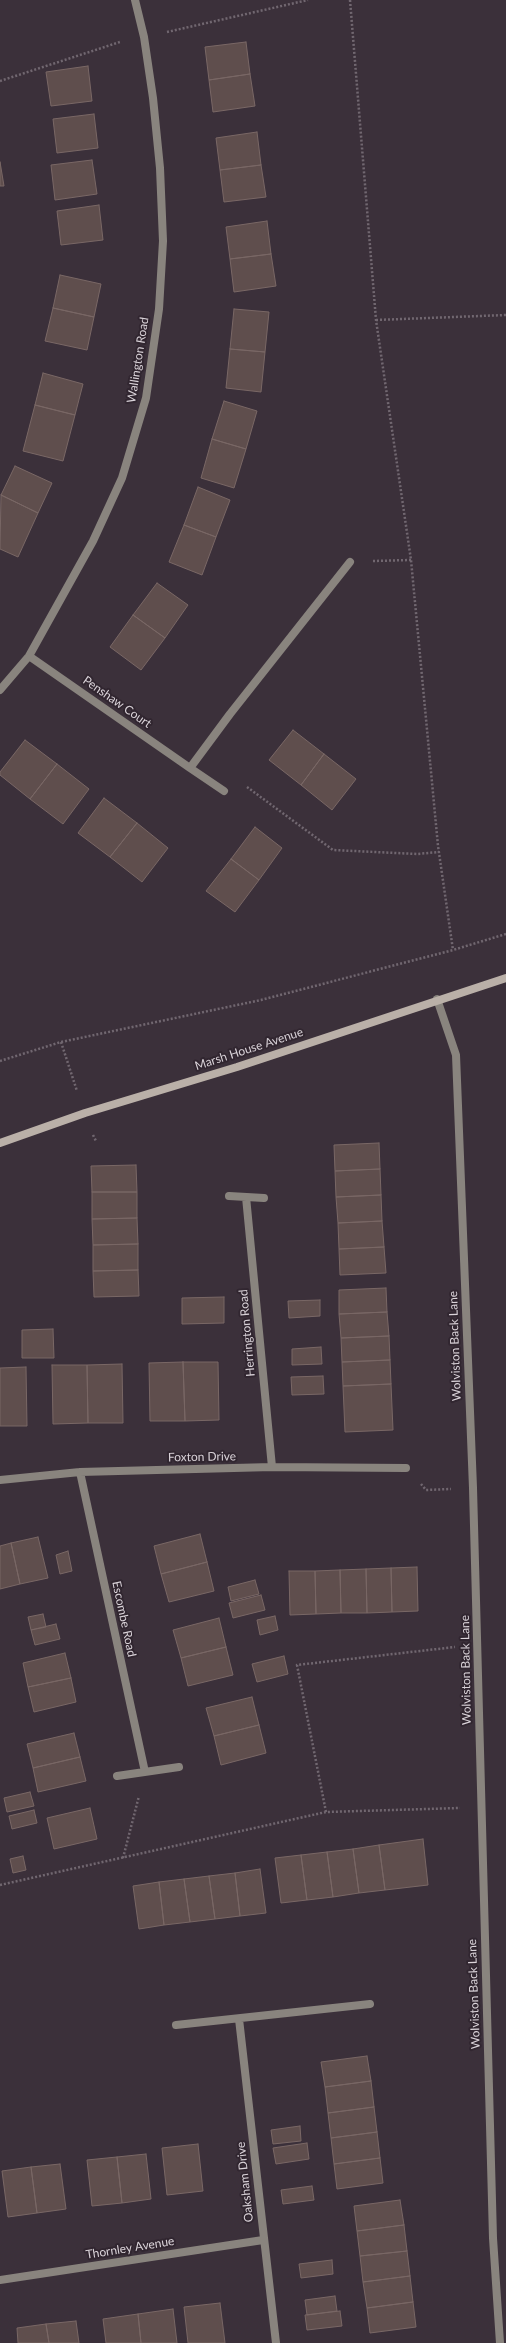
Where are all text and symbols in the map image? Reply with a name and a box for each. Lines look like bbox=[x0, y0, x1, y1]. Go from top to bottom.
street label: Wallington Road bbox=[124, 316, 152, 404]
street label: Penshaw Court bbox=[80, 673, 154, 731]
street label: Marsh House Avenue bbox=[193, 1025, 305, 1073]
street label: Herrington Road bbox=[236, 1289, 258, 1377]
street label: Wolviston Back Lane bbox=[446, 1291, 464, 1401]
street label: Foxton Drive bbox=[168, 1449, 236, 1465]
street label: Escombe Road bbox=[109, 1580, 139, 1658]
street label: Wolviston Back Lane bbox=[458, 1615, 474, 1725]
street label: Wolviston Back Lane bbox=[465, 1939, 483, 2049]
street label: Oaksham Drive bbox=[234, 2141, 256, 2223]
street label: Thornley Avenue bbox=[85, 2234, 175, 2262]

